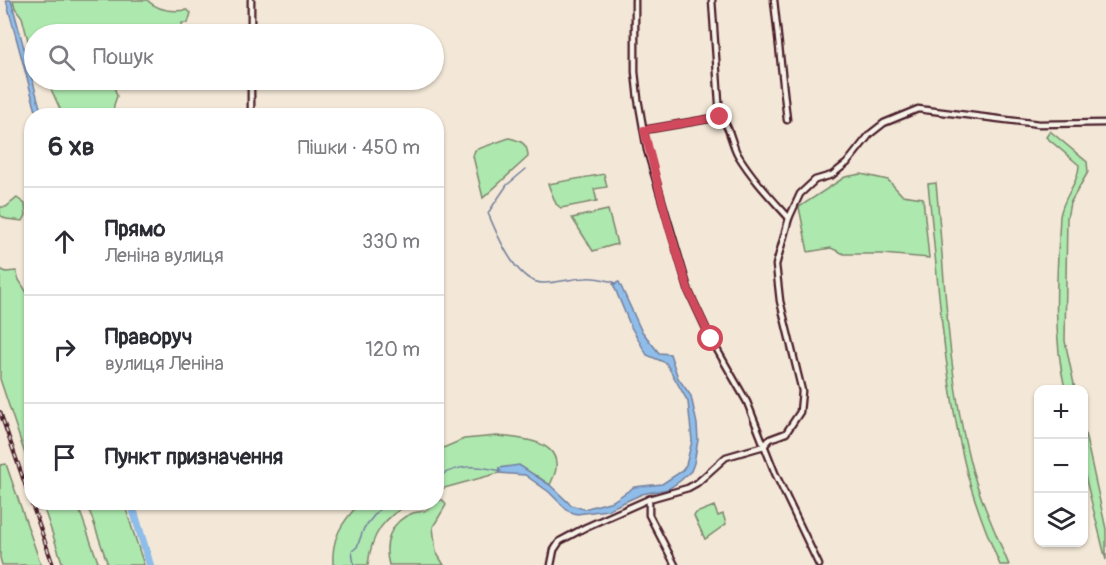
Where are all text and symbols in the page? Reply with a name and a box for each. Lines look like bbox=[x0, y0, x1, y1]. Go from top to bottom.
search box bbox=[24, 24, 444, 90]
icon: search bbox=[45, 41, 78, 74]
text: Пошук bbox=[93, 43, 154, 71]
route end bbox=[706, 103, 732, 129]
text: 6 хв bbox=[48, 131, 95, 163]
text: Пішки · 450 m bbox=[298, 135, 420, 160]
text: Прямо bbox=[105, 215, 165, 243]
icon: ahead bbox=[48, 225, 81, 258]
text: 330 m bbox=[362, 229, 420, 254]
text: Леніна вулиця bbox=[105, 243, 224, 268]
text: Праворуч bbox=[105, 323, 192, 351]
route start bbox=[697, 325, 723, 351]
icon: right bbox=[48, 333, 81, 366]
text: 120 m bbox=[365, 337, 420, 362]
text: вулиця Леніна bbox=[105, 351, 224, 376]
map controls bbox=[1034, 385, 1088, 547]
button: + bbox=[1034, 385, 1088, 439]
button: − bbox=[1034, 439, 1088, 493]
icon: arrive bbox=[48, 441, 81, 474]
text: Пункт призначення bbox=[105, 443, 283, 471]
button: layers bbox=[1034, 493, 1088, 547]

